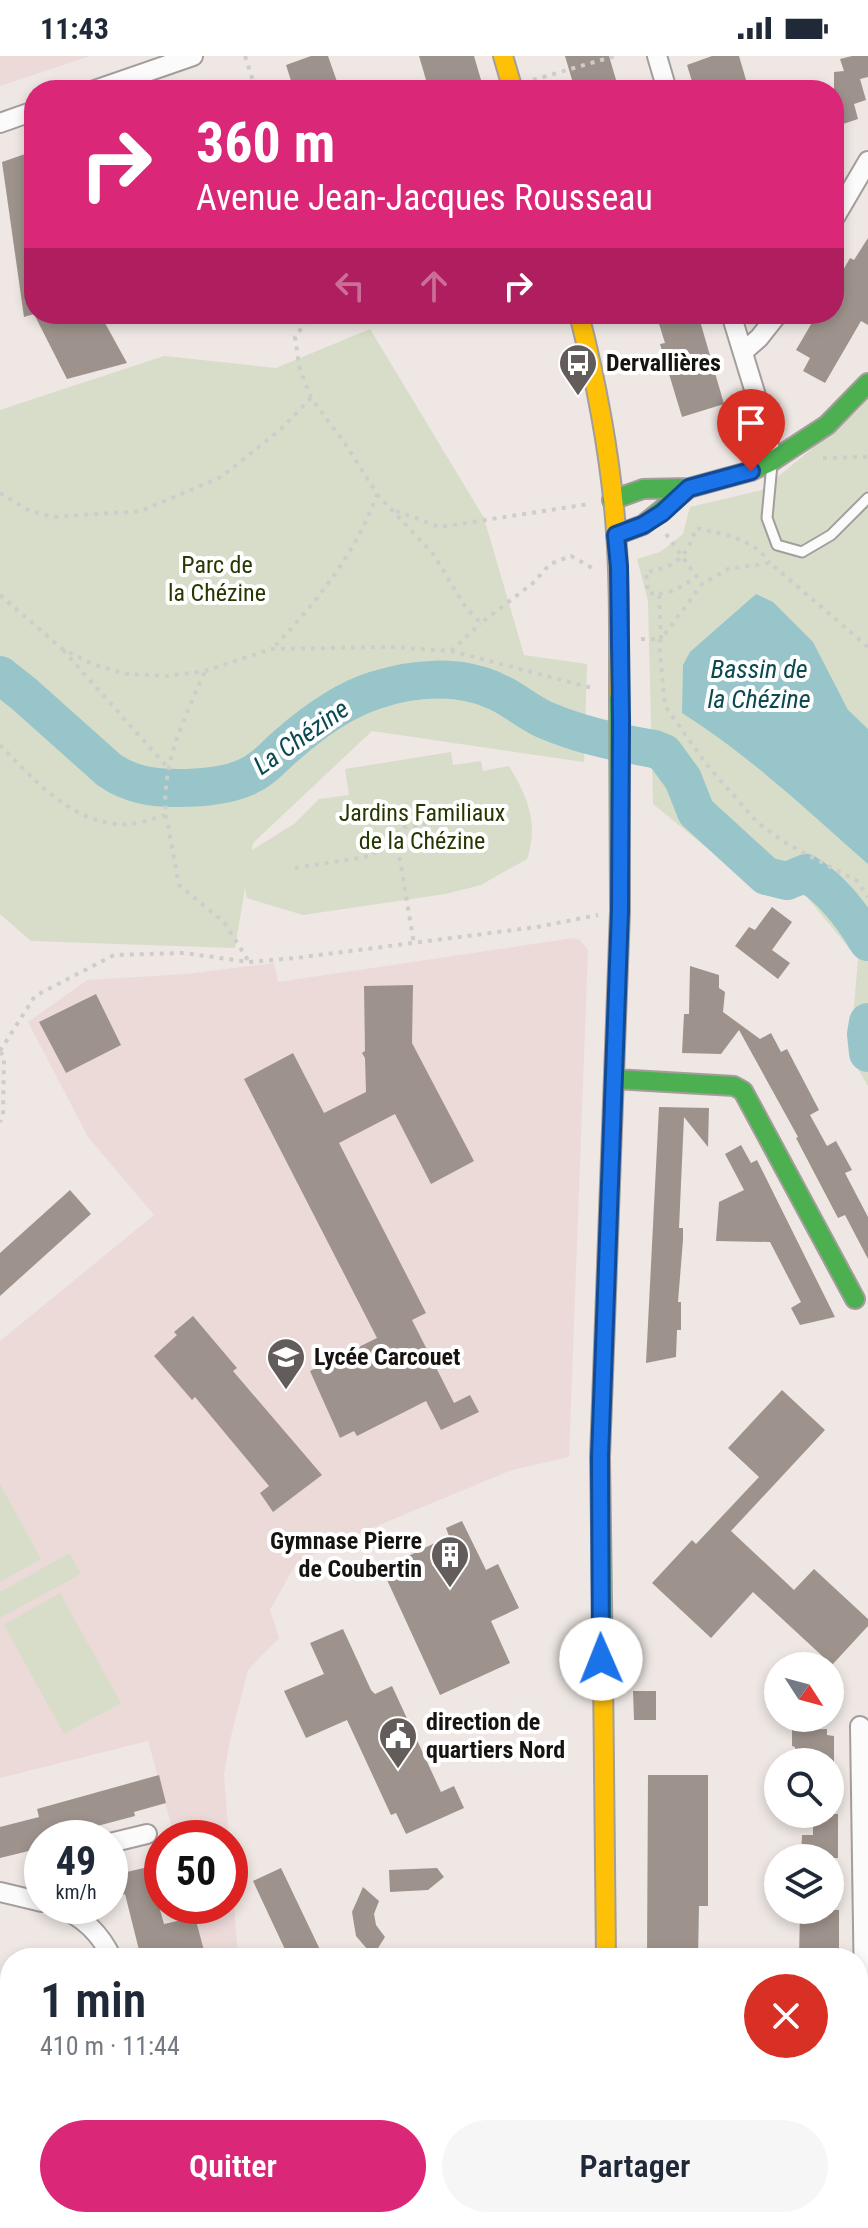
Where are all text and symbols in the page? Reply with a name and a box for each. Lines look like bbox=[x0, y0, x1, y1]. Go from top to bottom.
text: 11:43 bbox=[40, 11, 109, 46]
text: 360 m bbox=[196, 110, 335, 176]
icon: right bbox=[64, 112, 168, 216]
text: Avenue Jean-Jacques Rousseau bbox=[196, 177, 653, 219]
icon: left bbox=[328, 264, 372, 308]
icon: ahead bbox=[412, 264, 456, 308]
icon: right bbox=[496, 264, 540, 308]
bus stop icon: Dervallières bbox=[557, 342, 599, 397]
place label: Dervallières bbox=[606, 349, 721, 377]
pin bbox=[717, 389, 785, 471]
icon: arrive bbox=[729, 401, 773, 445]
park label: Parc de la Chézine bbox=[168, 551, 266, 607]
water label: Bassin de la Chézine bbox=[708, 654, 810, 714]
water label: La Chézine bbox=[248, 693, 354, 781]
park label: Jardins Familiaux de la Chézine bbox=[339, 799, 505, 855]
school or university icon: Lycée Carcouet bbox=[265, 1336, 307, 1391]
place label: Lycée Carcouet bbox=[314, 1343, 460, 1371]
place label: Gymnase Pierre de Coubertin bbox=[270, 1527, 422, 1583]
building icon: Gymnase Pierre de Coubertin bbox=[429, 1534, 471, 1589]
position arrow bbox=[559, 1617, 643, 1701]
north arrow bbox=[764, 1652, 844, 1732]
map controls bbox=[764, 1652, 844, 1924]
place label: direction de quartiers Nord bbox=[426, 1708, 565, 1764]
public building icon: direction de quartiers Nord bbox=[377, 1715, 419, 1770]
button: search bbox=[764, 1748, 844, 1828]
speed limit sign: 50 bbox=[144, 1820, 248, 1924]
text: 49 bbox=[56, 1838, 96, 1885]
button: layers bbox=[764, 1844, 844, 1924]
text: km/h bbox=[55, 1880, 97, 1904]
text: 1 min bbox=[40, 1972, 146, 2029]
button: close bbox=[744, 1974, 828, 2058]
text: 410 m · 11:44 bbox=[40, 2031, 180, 2061]
button: Quitter bbox=[40, 2120, 426, 2212]
button: Partager bbox=[442, 2120, 828, 2212]

